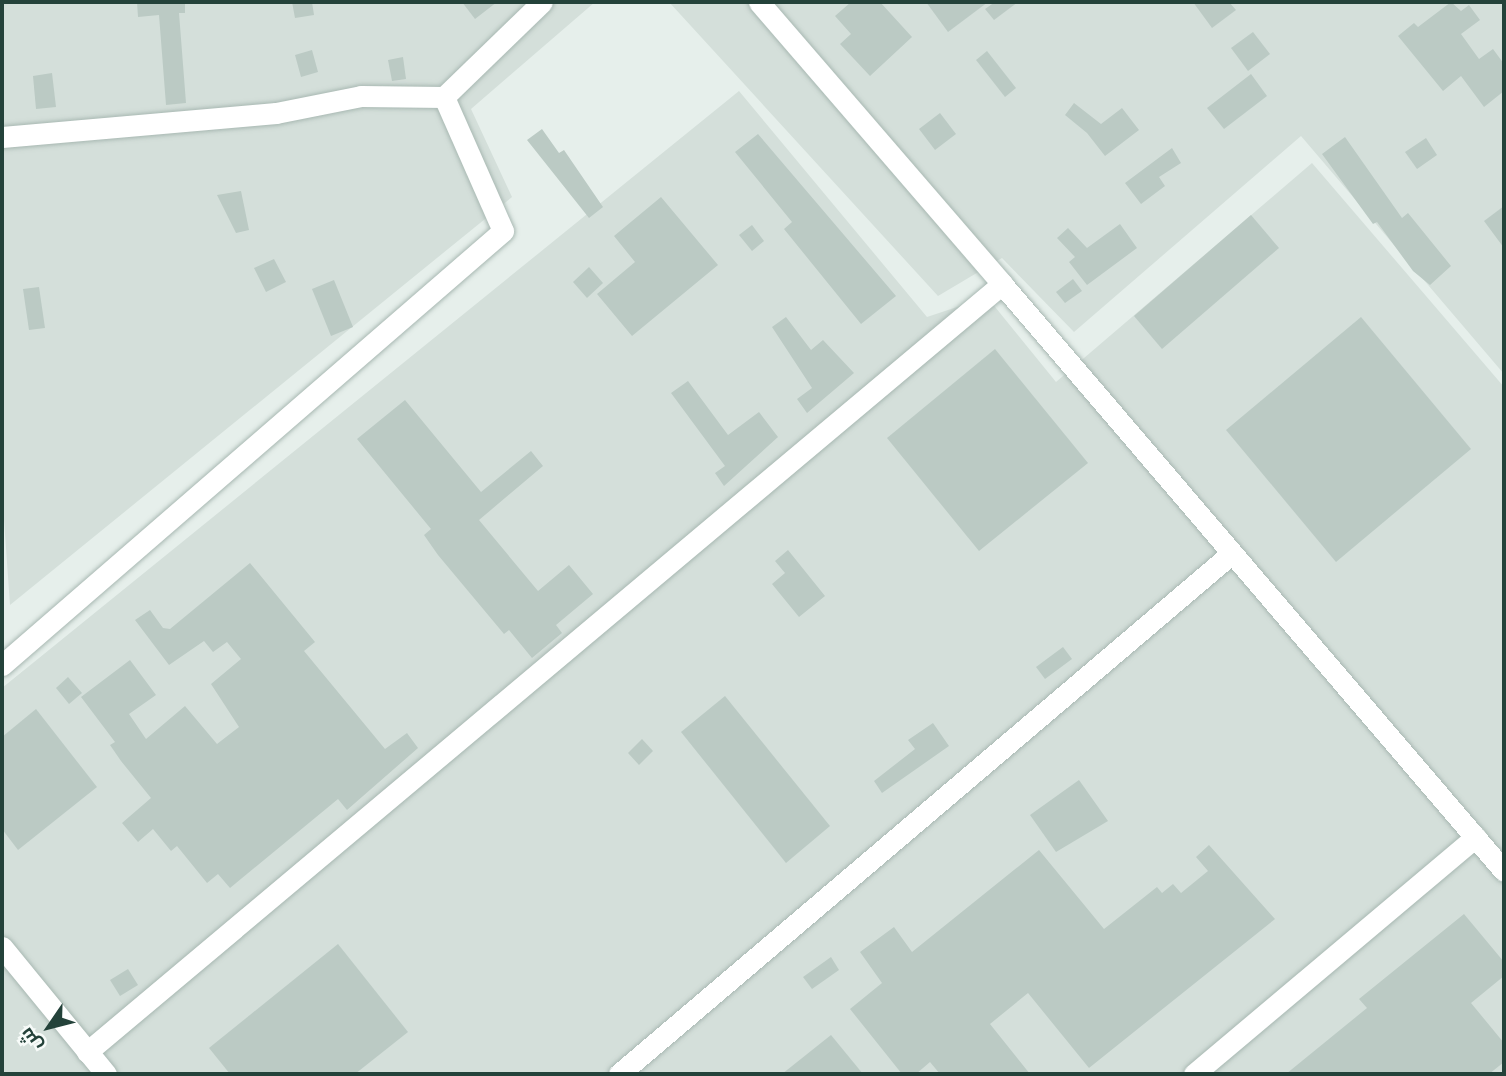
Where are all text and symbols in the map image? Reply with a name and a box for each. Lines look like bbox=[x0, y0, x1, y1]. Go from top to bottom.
north arrow bbox=[14, 992, 84, 1062]
text: ش bbox=[17, 1024, 46, 1055]

